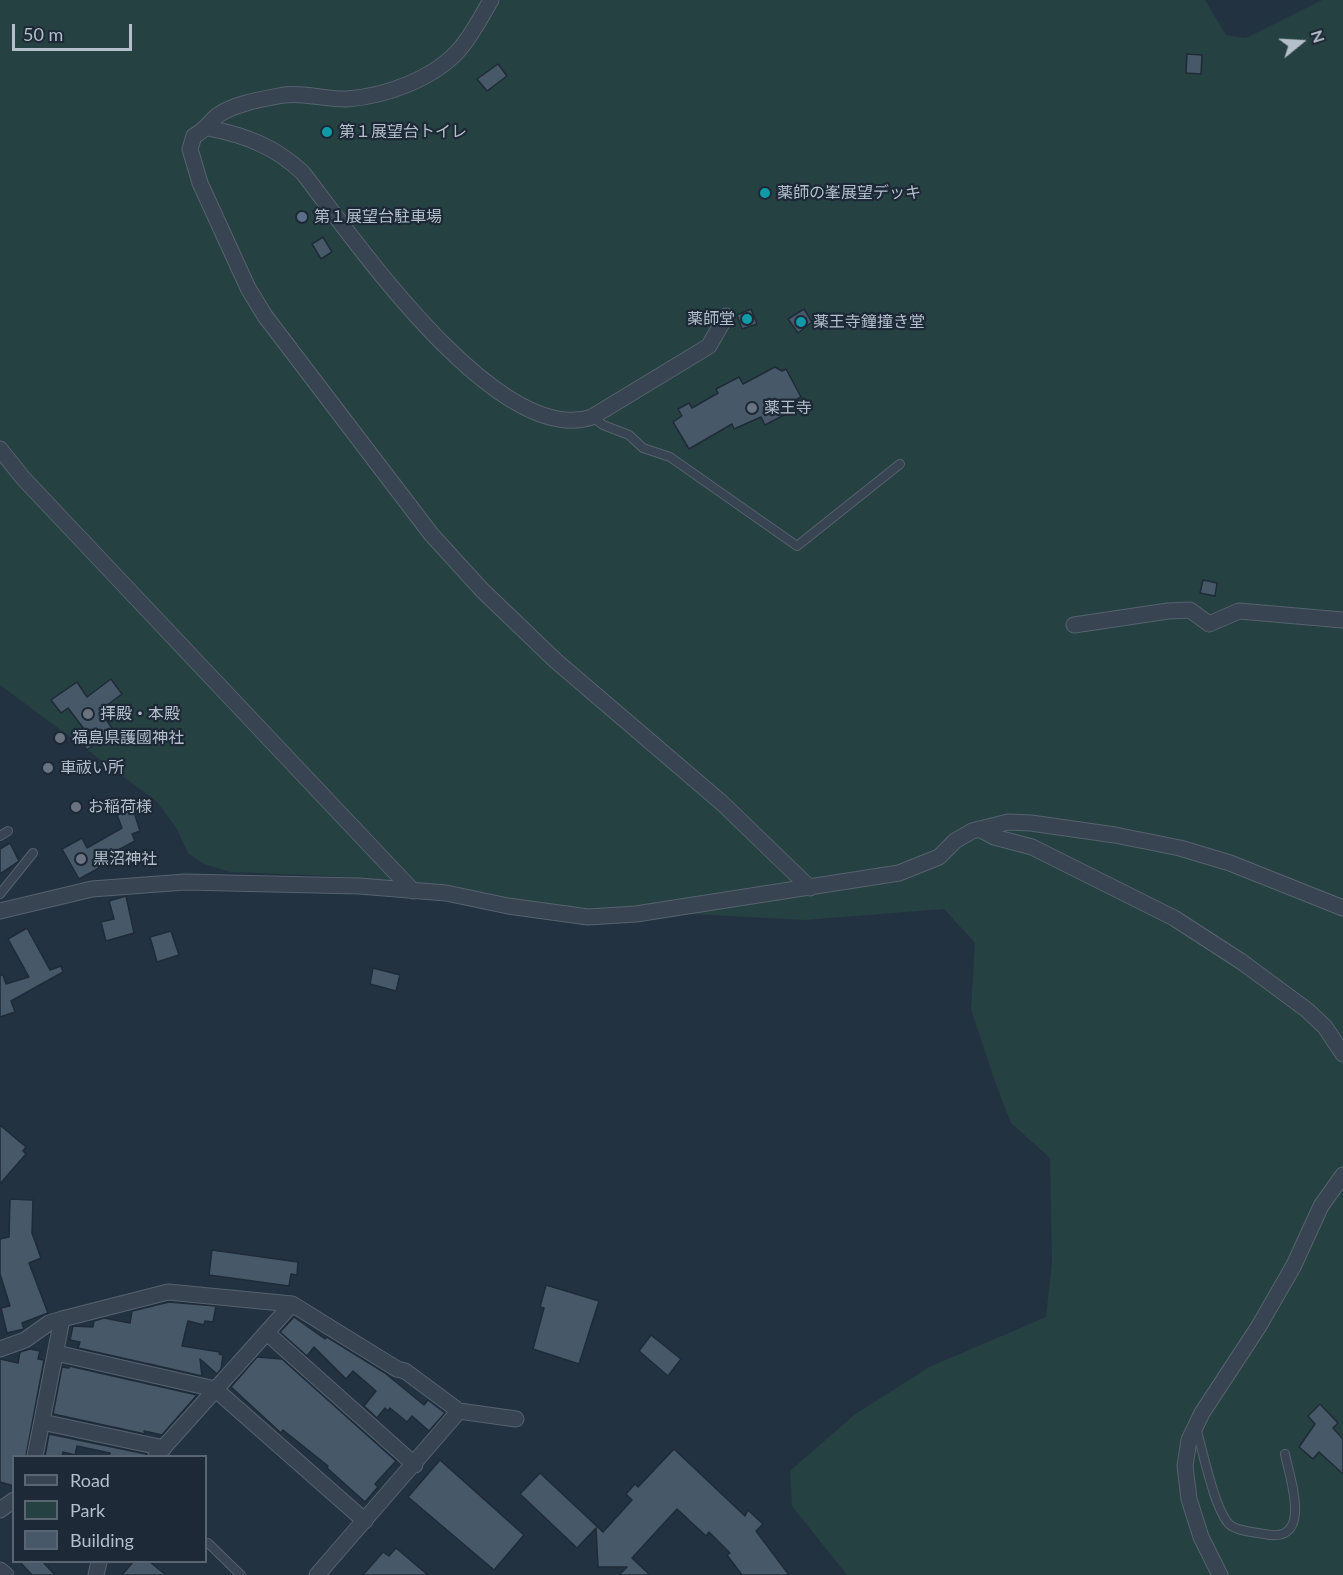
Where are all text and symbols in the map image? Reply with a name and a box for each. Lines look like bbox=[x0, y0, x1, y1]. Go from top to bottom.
scale bar bbox=[15, 12, 135, 50]
north arrow bbox=[1271, 12, 1331, 72]
text: 50 m bbox=[23, 23, 63, 45]
text: N bbox=[1308, 27, 1330, 45]
place label: 第１展望台トイレ bbox=[339, 122, 467, 142]
marker: 第１展望台トイレ bbox=[320, 125, 334, 139]
place label: 薬師の峯展望デッキ bbox=[777, 183, 921, 203]
marker: 薬師の峯展望デッキ bbox=[758, 186, 772, 200]
place label: 第１展望台駐車場 bbox=[314, 207, 442, 227]
marker: 第１展望台駐車場 bbox=[295, 210, 309, 224]
place label: 薬師堂 bbox=[687, 309, 735, 329]
marker: 薬師堂 bbox=[740, 312, 754, 326]
place label: 薬王寺鐘撞き堂 bbox=[813, 312, 925, 332]
marker: 薬王寺鐘撞き堂 bbox=[794, 315, 808, 329]
place label: 薬王寺 bbox=[764, 398, 812, 418]
marker: 薬王寺 bbox=[745, 401, 759, 415]
place label: 拝殿・本殿 bbox=[100, 704, 180, 724]
marker: 拝殿・本殿 bbox=[81, 707, 95, 721]
place label: 福島県護國神社 bbox=[72, 728, 184, 748]
marker: 福島県護國神社 bbox=[53, 731, 67, 745]
place label: 車祓い所 bbox=[60, 758, 124, 778]
marker: 車祓い所 bbox=[41, 761, 55, 775]
place label: お稲荷様 bbox=[88, 797, 152, 817]
marker: お稲荷様 bbox=[69, 800, 83, 814]
place label: 黒沼神社 bbox=[93, 849, 157, 869]
marker: 黒沼神社 bbox=[74, 852, 88, 866]
legend bbox=[12, 1455, 207, 1563]
text: Road bbox=[70, 1469, 110, 1491]
text: Park bbox=[70, 1499, 105, 1521]
text: Building bbox=[70, 1529, 134, 1551]

